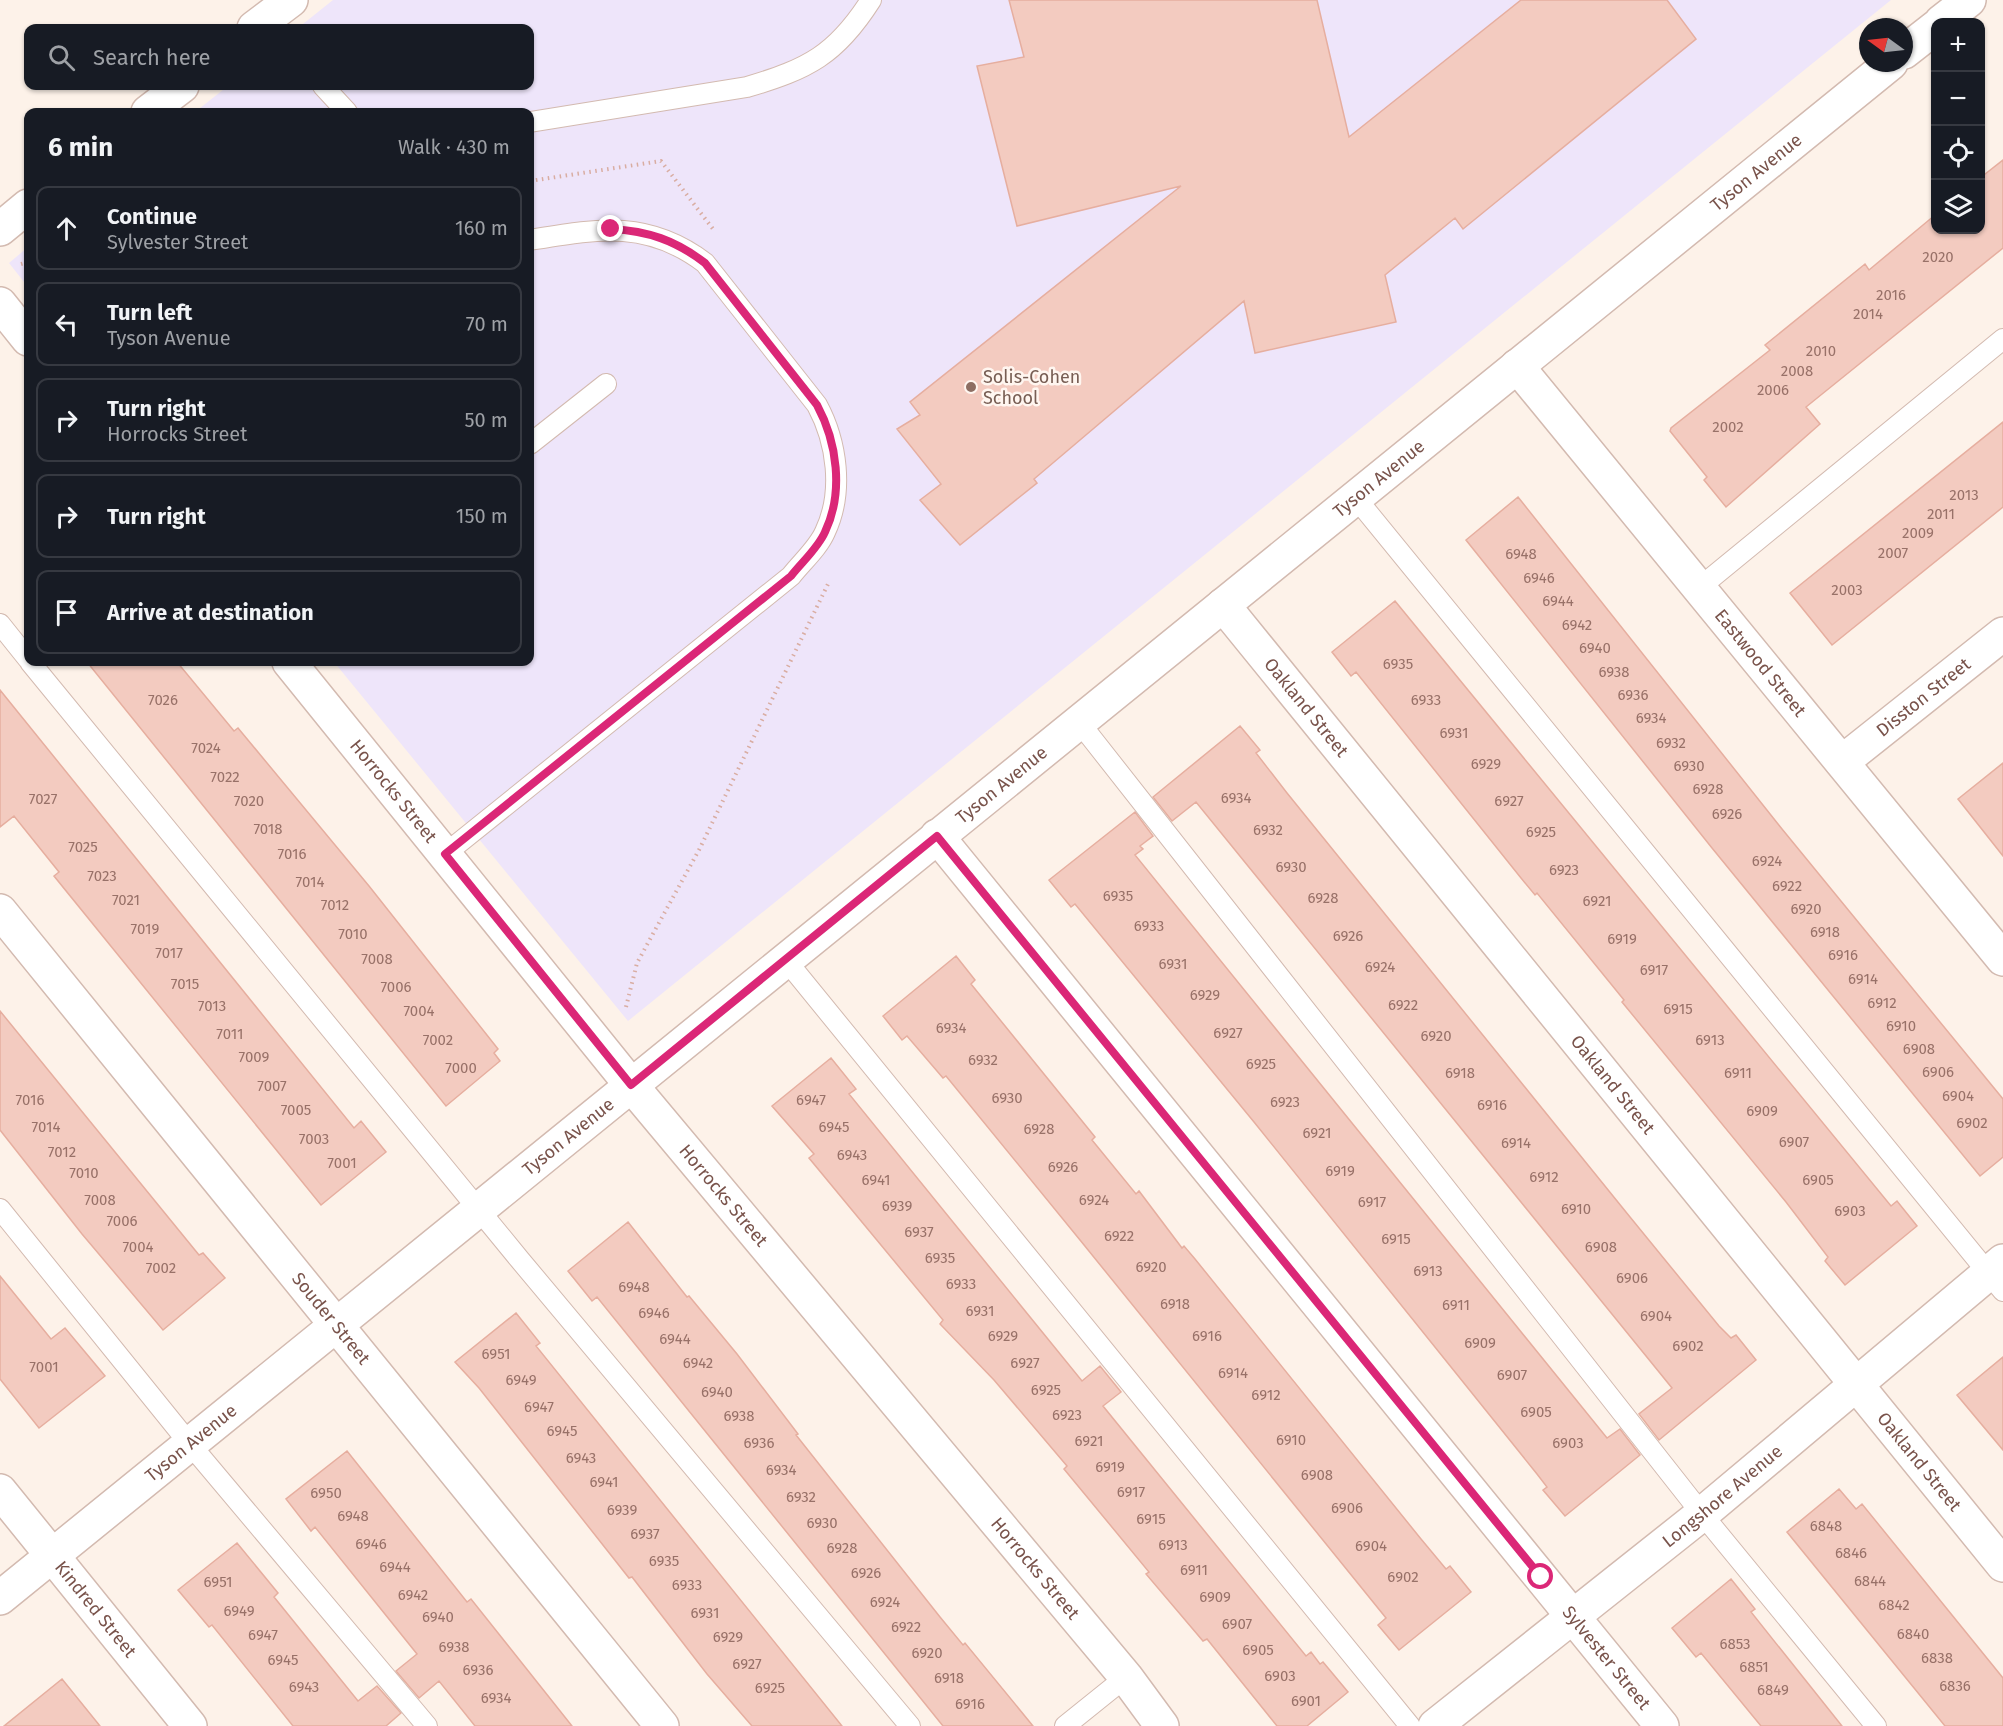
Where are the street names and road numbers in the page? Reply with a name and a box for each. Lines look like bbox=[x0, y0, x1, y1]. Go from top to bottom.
street label: Tyson Avenue bbox=[1706, 129, 1806, 216]
street label: Tyson Avenue bbox=[1329, 435, 1429, 522]
street label: Eastwood Street bbox=[1710, 605, 1811, 722]
street label: Oakland Street bbox=[1259, 653, 1353, 762]
street label: Disston Street bbox=[1872, 653, 1975, 741]
street label: Horrocks Street bbox=[345, 735, 442, 848]
street label: Tyson Avenue bbox=[951, 741, 1052, 829]
street label: Oakland Street bbox=[1566, 1031, 1660, 1139]
street label: Tyson Avenue bbox=[518, 1093, 619, 1180]
street label: Horrocks Street bbox=[674, 1140, 773, 1251]
street label: Souder Street bbox=[287, 1268, 375, 1369]
street label: Tyson Avenue bbox=[141, 1399, 241, 1487]
street label: Oakland Street bbox=[1872, 1408, 1966, 1516]
street label: Longshore Avenue bbox=[1658, 1440, 1787, 1552]
street label: Horrocks Street bbox=[986, 1513, 1084, 1624]
street label: Kindred Street bbox=[50, 1557, 141, 1662]
street label: Sylvester Street bbox=[1558, 1602, 1656, 1715]

